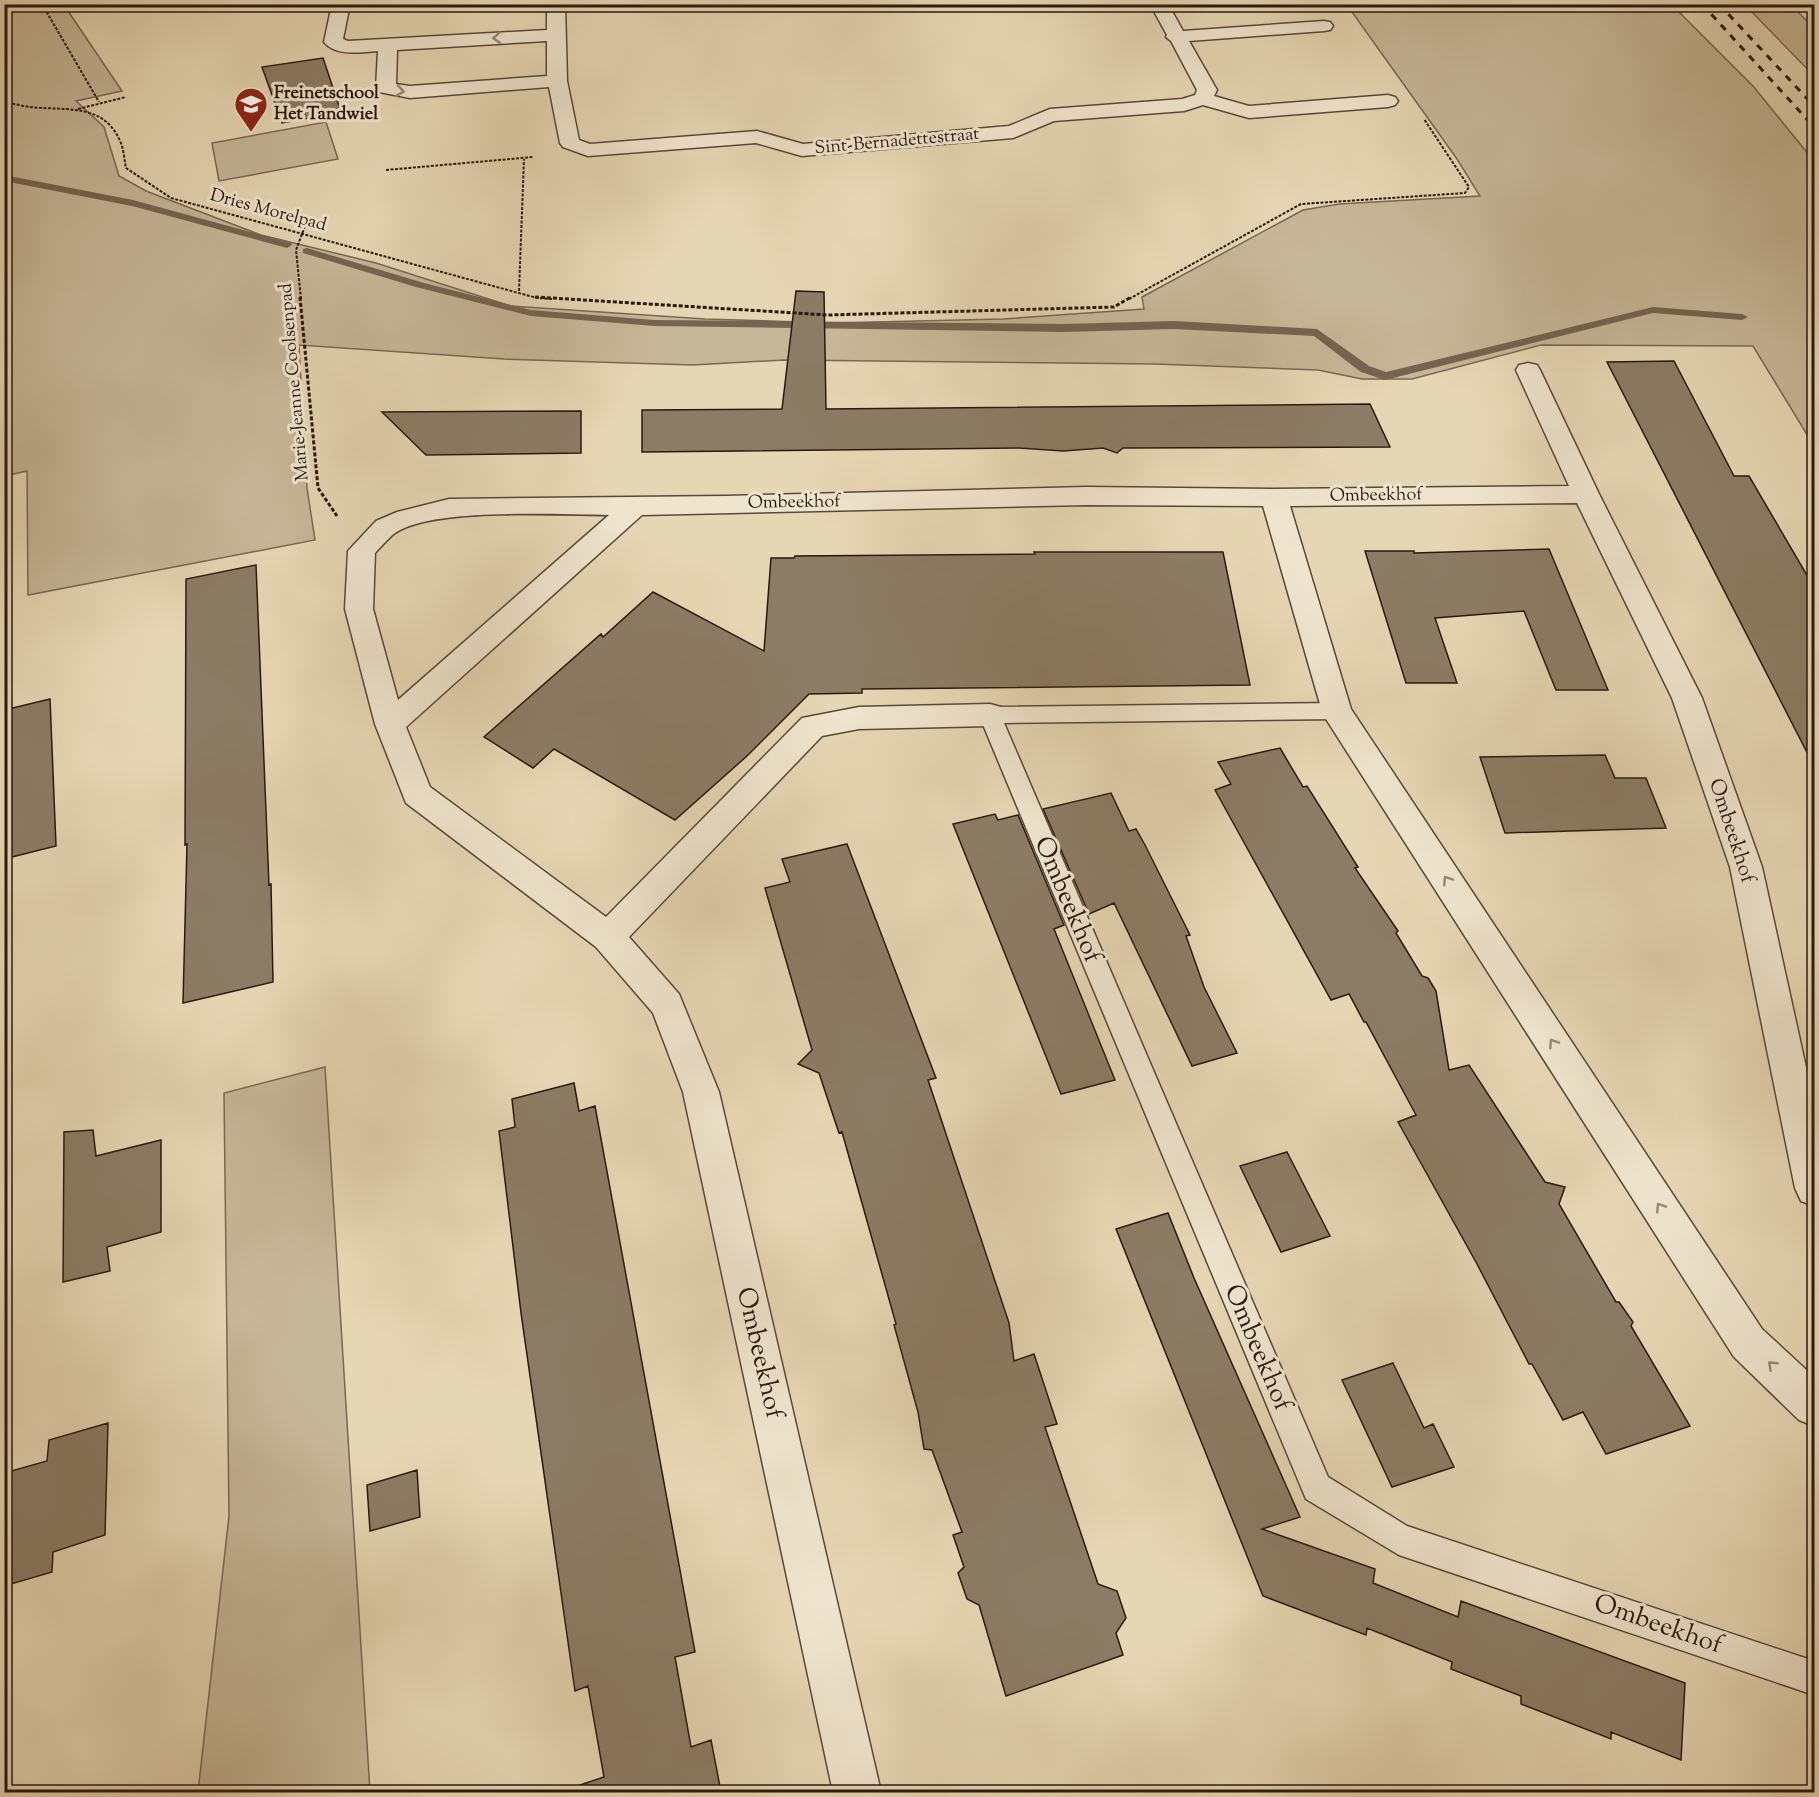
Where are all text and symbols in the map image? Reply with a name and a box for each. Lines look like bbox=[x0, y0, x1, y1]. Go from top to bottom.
one-way arrow bbox=[493, 31, 502, 44]
place label: Freinetschool Het Tandwiel bbox=[274, 81, 380, 128]
one-way arrow bbox=[395, 84, 405, 96]
school or university icon: Freinetschool Het Tandwiel bbox=[233, 86, 269, 133]
street label: Sint-Bernadettestraat bbox=[814, 122, 980, 162]
street label: Dries Morelpad bbox=[207, 183, 329, 239]
street label: Marie-Jeanne Coolsenpad bbox=[273, 282, 317, 482]
street label: Ombeekhof bbox=[1329, 482, 1423, 510]
street label: Ombeekhof bbox=[747, 489, 841, 517]
street label: Ombeekhof bbox=[1700, 775, 1763, 889]
street label: Ombeekhof bbox=[1024, 831, 1111, 970]
one-way arrow bbox=[1443, 876, 1454, 887]
one-way arrow bbox=[1550, 1039, 1561, 1050]
one-way arrow bbox=[1655, 1203, 1667, 1213]
street label: Ombeekhof bbox=[1214, 1279, 1301, 1418]
street label: Ombeekhof bbox=[726, 1284, 792, 1424]
one-way arrow bbox=[1768, 1361, 1779, 1372]
street label: Ombeekhof bbox=[1589, 1586, 1728, 1665]

